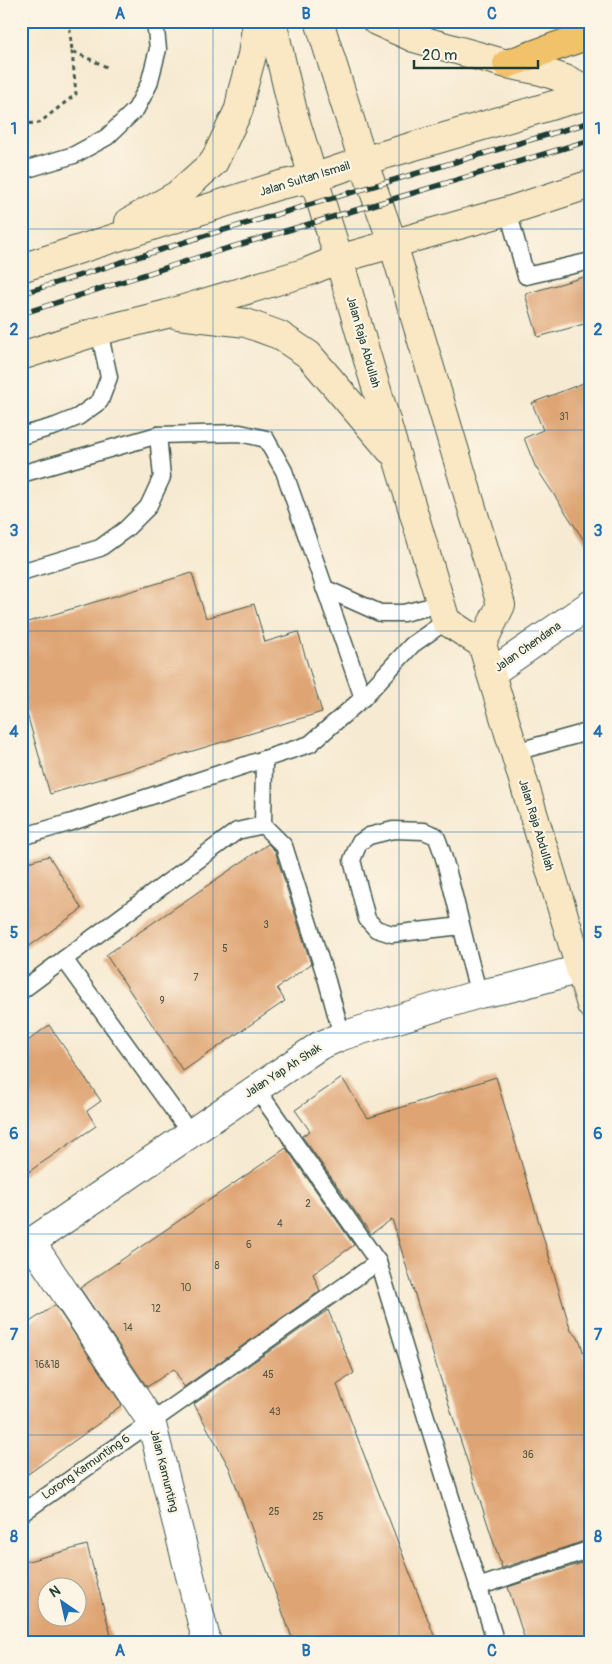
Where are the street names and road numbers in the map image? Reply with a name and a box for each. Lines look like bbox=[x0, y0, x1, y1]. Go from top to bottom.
street label: Jalan Sultan Ismail bbox=[258, 158, 352, 200]
street label: Jalan Raja Abdullah bbox=[343, 294, 383, 390]
street label: Jalan Chendana bbox=[492, 618, 564, 675]
street label: Jalan Raja Abdullah bbox=[515, 777, 557, 873]
street label: Jalan Yap Ah Shak bbox=[242, 1041, 324, 1101]
street label: Jalan Kamunting bbox=[146, 1428, 182, 1514]
street label: Lorong Kamunting 6 bbox=[39, 1431, 133, 1503]

